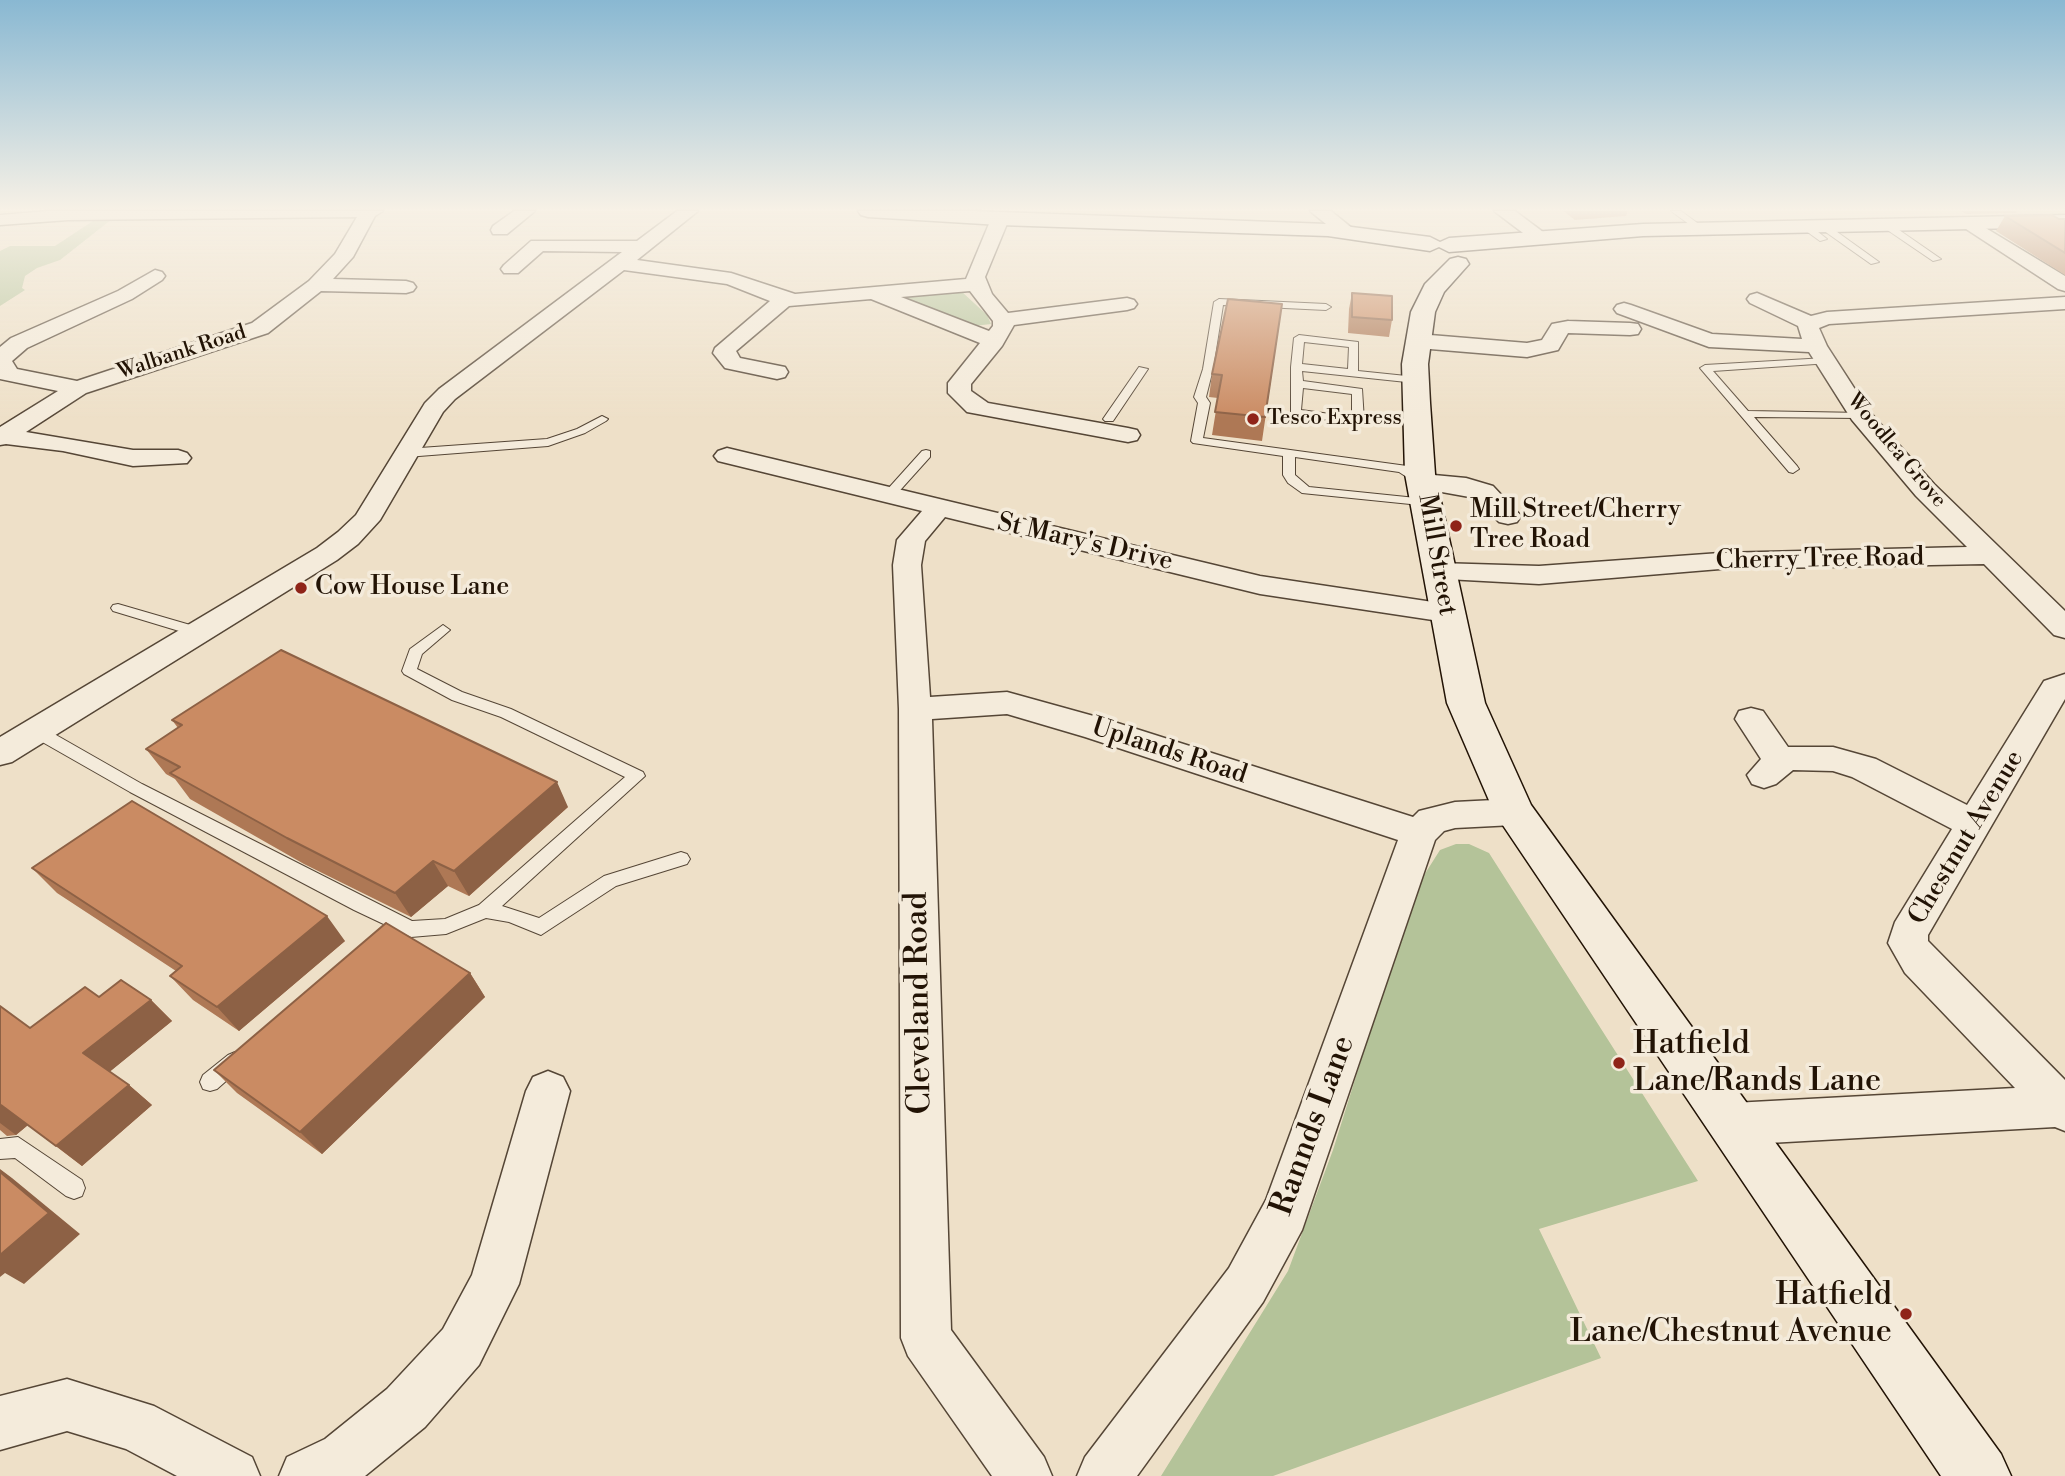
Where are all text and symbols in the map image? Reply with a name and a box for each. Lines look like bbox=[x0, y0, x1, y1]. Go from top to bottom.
street label: Walbank Road bbox=[115, 320, 249, 386]
street label: Woodlea Grove bbox=[1841, 389, 1951, 513]
place label: Tesco Express bbox=[1267, 406, 1402, 432]
marker: Tesco Express bbox=[1245, 411, 1261, 427]
street label: Mill Street bbox=[1410, 492, 1462, 618]
place label: Mill Street/Cherry Tree Road bbox=[1470, 495, 1681, 556]
street label: St Mary's Drive bbox=[994, 508, 1176, 578]
marker: Mill Street/Cherry Tree Road bbox=[1448, 518, 1464, 534]
street label: Cherry Tree Road bbox=[1715, 543, 1925, 577]
place label: Cow House Lane bbox=[315, 572, 509, 604]
marker: Cow House Lane bbox=[293, 580, 309, 596]
street label: Uplands Road bbox=[1087, 712, 1251, 792]
street label: Chestnut Avenue bbox=[1903, 745, 2031, 931]
street label: Cleveland Road bbox=[899, 891, 941, 1115]
place label: Hatfield Lane/Rands Lane bbox=[1633, 1026, 1881, 1101]
street label: Rannds Lane bbox=[1264, 1031, 1364, 1221]
marker: Hatfield Lane/Rands Lane bbox=[1611, 1055, 1627, 1071]
place label: Hatfield Lane/Chestnut Avenue bbox=[1570, 1277, 1892, 1352]
marker: Hatfield Lane/Chestnut Avenue bbox=[1898, 1306, 1914, 1322]

